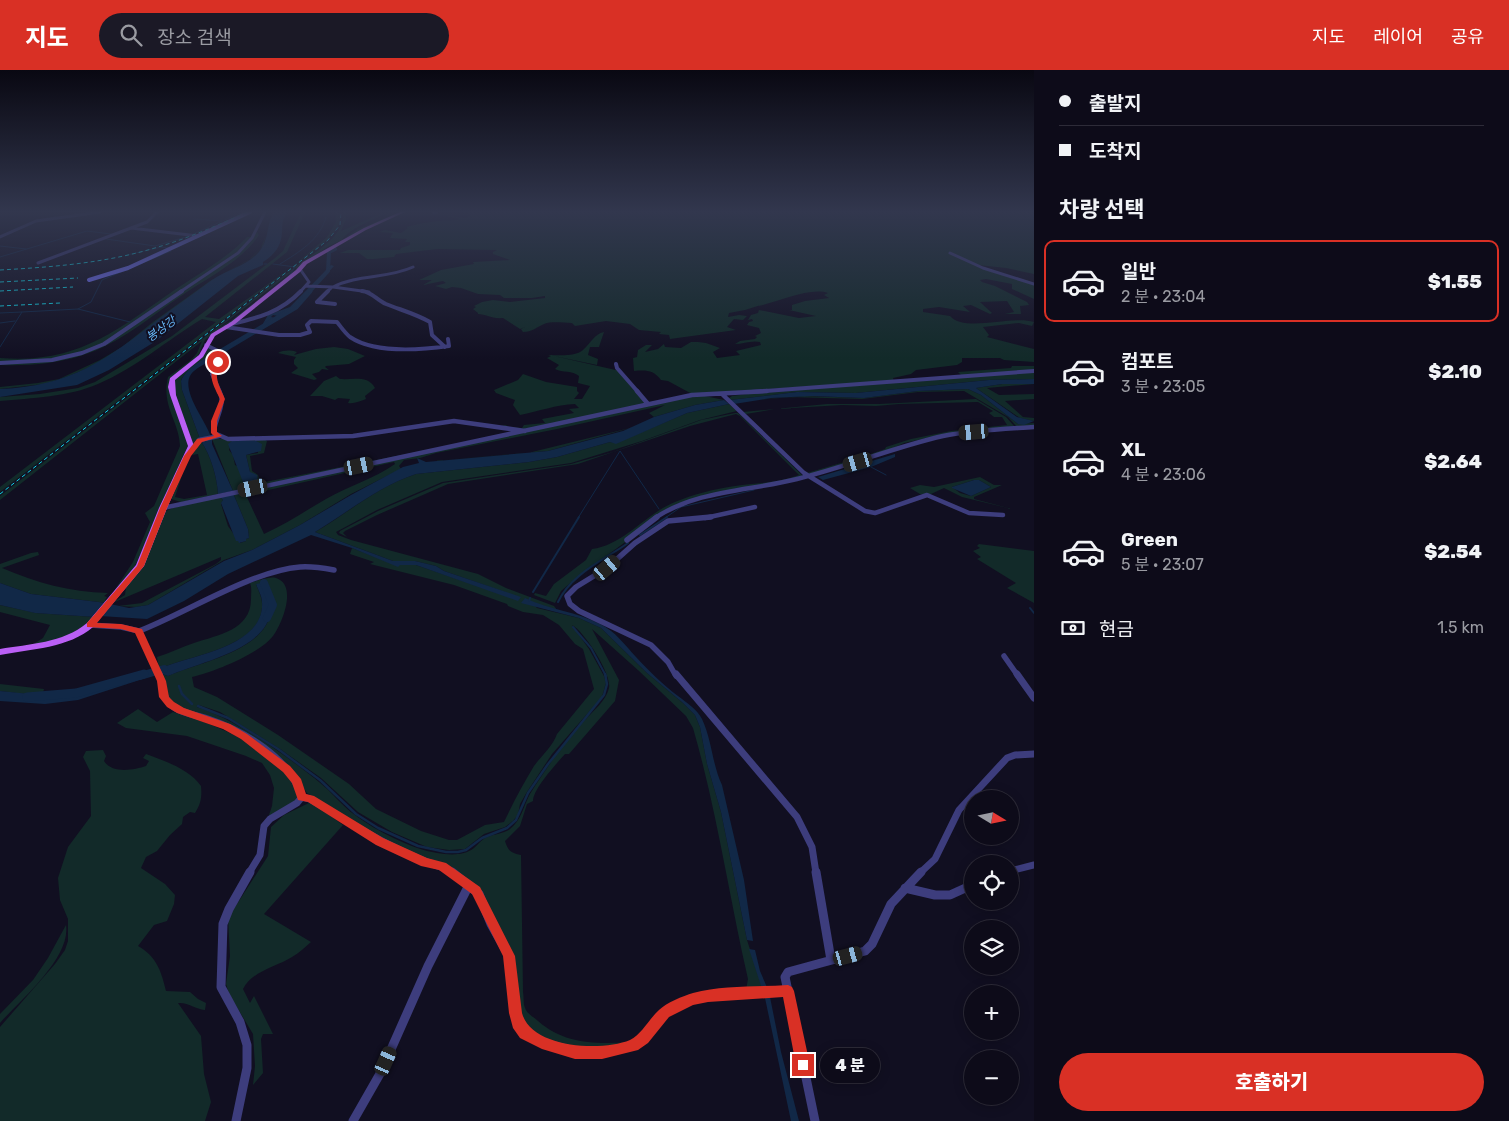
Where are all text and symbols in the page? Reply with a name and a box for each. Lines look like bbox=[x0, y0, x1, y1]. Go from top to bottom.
search box bbox=[99, 13, 449, 58]
icon: search bbox=[117, 21, 145, 49]
text: 지도 bbox=[25, 24, 69, 52]
text: 장소 검색 bbox=[157, 26, 232, 49]
text: 지도 bbox=[1312, 26, 1345, 48]
text: 레이어 bbox=[1373, 26, 1423, 48]
text: 공유 bbox=[1451, 26, 1484, 48]
text: 출발지 bbox=[1089, 92, 1141, 115]
text: 도착지 bbox=[1089, 140, 1141, 163]
text: 차량 선택 bbox=[1059, 196, 1145, 223]
icon: car bbox=[1061, 259, 1106, 304]
text: 일반 bbox=[1121, 260, 1156, 283]
text: $1.55 bbox=[1428, 270, 1482, 293]
text: 2 분 · 23:04 bbox=[1121, 287, 1205, 306]
water label: 봉상강 bbox=[143, 312, 180, 344]
icon: car bbox=[1061, 349, 1106, 394]
text: 컴포트 bbox=[1121, 350, 1173, 373]
route start bbox=[207, 351, 229, 373]
text: $2.10 bbox=[1428, 360, 1482, 383]
text: 3 분 · 23:05 bbox=[1121, 377, 1205, 396]
car bbox=[958, 423, 989, 441]
text: XL bbox=[1121, 438, 1145, 461]
icon: car bbox=[1061, 439, 1106, 484]
text: $2.64 bbox=[1424, 450, 1482, 473]
car bbox=[841, 451, 874, 473]
car bbox=[342, 456, 375, 476]
text: 4 분 · 23:06 bbox=[1121, 465, 1206, 484]
car bbox=[236, 478, 269, 498]
text: Green bbox=[1121, 528, 1178, 551]
icon: car bbox=[1061, 529, 1106, 574]
text: $2.54 bbox=[1424, 540, 1482, 563]
car bbox=[590, 553, 623, 583]
text: 5 분 · 23:07 bbox=[1121, 555, 1204, 574]
icon: cash bbox=[1059, 614, 1087, 642]
text: 현금 bbox=[1099, 618, 1134, 641]
text: 1.5 km bbox=[1437, 618, 1484, 637]
north arrow bbox=[964, 790, 1019, 845]
map controls bbox=[964, 790, 1019, 1105]
button: locate bbox=[964, 855, 1019, 910]
button: layers bbox=[964, 920, 1019, 975]
car bbox=[831, 945, 864, 967]
button: + bbox=[964, 985, 1019, 1040]
car bbox=[373, 1044, 398, 1078]
callout: 4 분 bbox=[820, 1048, 880, 1082]
button: − bbox=[964, 1050, 1019, 1105]
button: 호출하기 bbox=[1059, 1053, 1484, 1111]
route end bbox=[792, 1054, 814, 1076]
text: 4 분 bbox=[835, 1056, 865, 1075]

